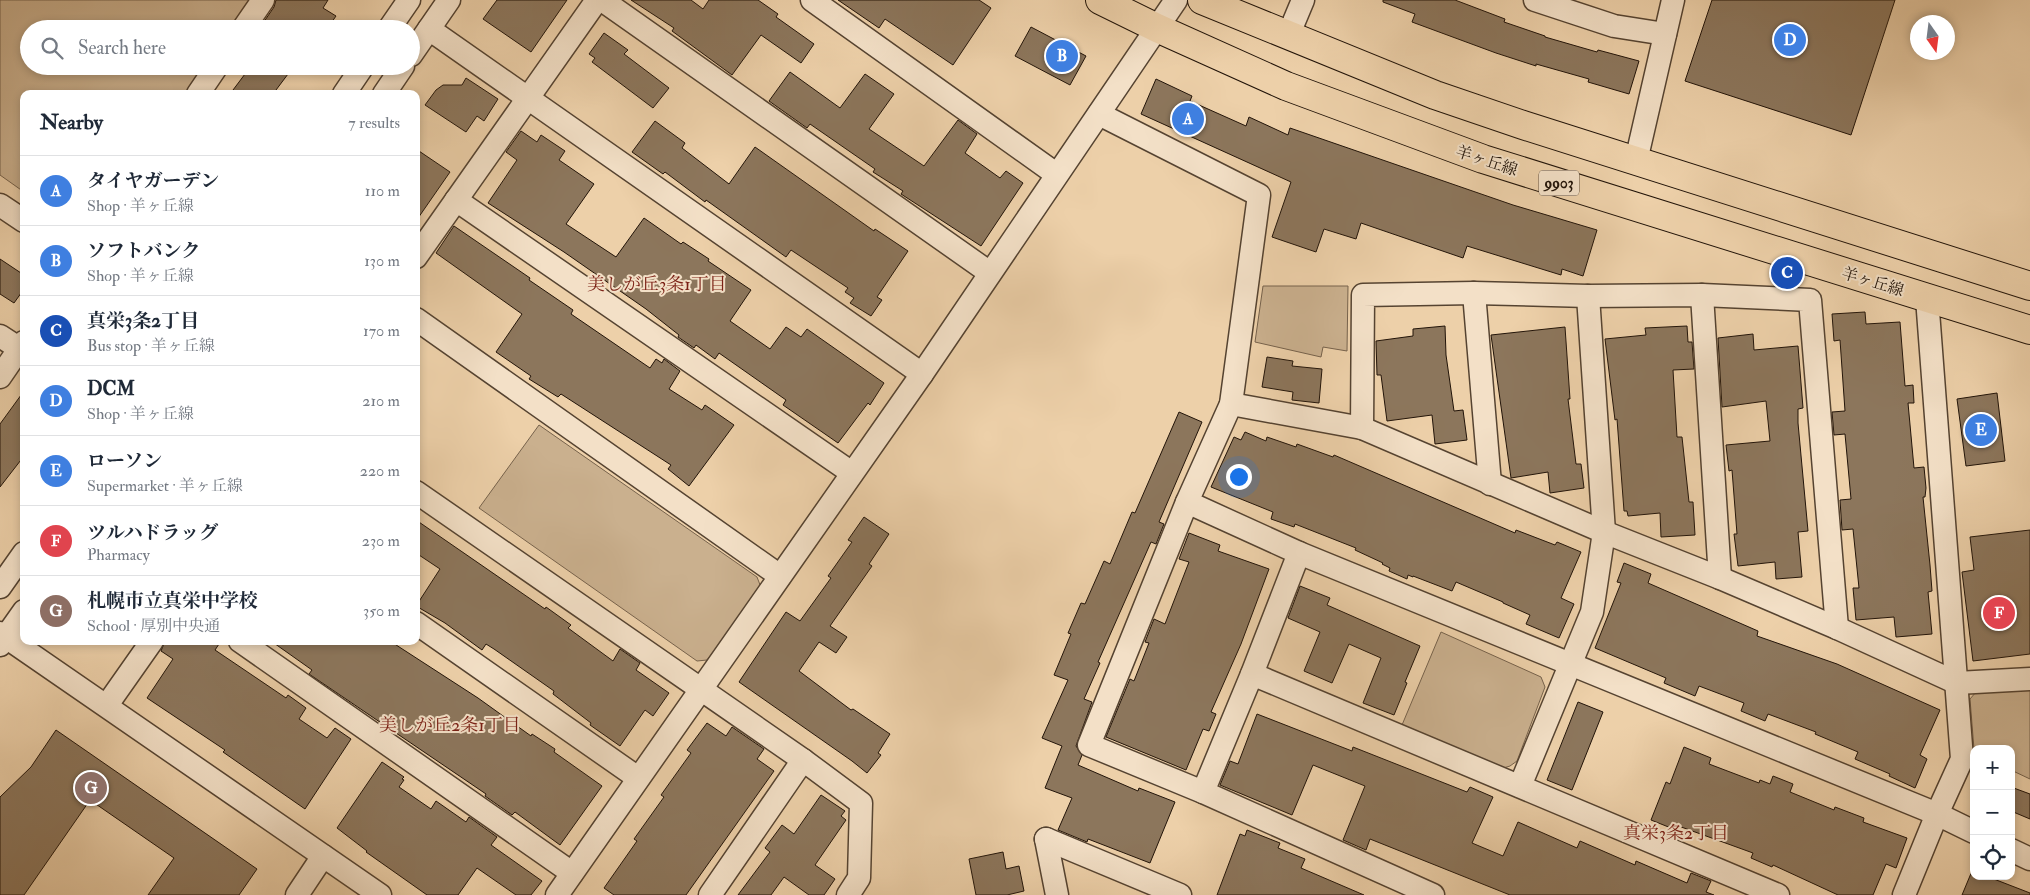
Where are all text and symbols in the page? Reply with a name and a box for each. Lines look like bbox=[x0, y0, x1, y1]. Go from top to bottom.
north arrow bbox=[1910, 15, 1955, 60]
search box bbox=[20, 20, 420, 75]
pin: D bbox=[1774, 21, 1806, 59]
icon: search bbox=[38, 34, 66, 62]
text: Search here bbox=[78, 36, 166, 60]
pin: B bbox=[1046, 37, 1078, 75]
pin: A bbox=[1172, 100, 1204, 138]
text: Nearby bbox=[40, 109, 103, 136]
text: 7 results bbox=[348, 113, 400, 133]
street label: 羊ヶ丘線 bbox=[1453, 142, 1520, 180]
text: タイヤガーデン bbox=[87, 169, 219, 193]
road number: 9903 bbox=[1539, 170, 1579, 196]
text: A bbox=[51, 181, 61, 201]
text: 110 m bbox=[365, 181, 400, 201]
text: Shop · 羊ヶ丘線 bbox=[87, 196, 194, 216]
text: ソフトバンク bbox=[87, 239, 200, 263]
text: B bbox=[51, 251, 61, 271]
text: 130 m bbox=[364, 251, 400, 271]
pin: C bbox=[1771, 254, 1803, 292]
street label: 羊ヶ丘線 bbox=[1839, 263, 1906, 301]
text: Shop · 羊ヶ丘線 bbox=[87, 266, 194, 286]
district label: 美しが丘3条1丁目 bbox=[587, 273, 727, 296]
text: 真栄3条2丁目 bbox=[87, 309, 199, 333]
text: C bbox=[50, 321, 62, 341]
text: 170 m bbox=[363, 321, 400, 341]
text: Bus stop · 羊ヶ丘線 bbox=[87, 336, 215, 356]
text: DCM bbox=[87, 377, 135, 401]
text: D bbox=[49, 391, 63, 411]
text: 210 m bbox=[362, 391, 400, 411]
text: Shop · 羊ヶ丘線 bbox=[87, 404, 194, 424]
pin: E bbox=[1965, 411, 1997, 449]
text: ローソン bbox=[87, 449, 162, 473]
text: E bbox=[50, 461, 62, 481]
text: 220 m bbox=[360, 461, 400, 481]
your location bbox=[1226, 464, 1252, 490]
text: Supermarket · 羊ヶ丘線 bbox=[87, 476, 243, 496]
text: ツルハドラッグ bbox=[87, 521, 218, 545]
text: F bbox=[51, 531, 61, 551]
text: 230 m bbox=[362, 531, 400, 551]
text: Pharmacy bbox=[87, 545, 150, 565]
text: 札幌市立真栄中学校 bbox=[87, 589, 258, 613]
pin: F bbox=[1983, 594, 2015, 632]
text: G bbox=[49, 601, 63, 621]
text: 350 m bbox=[363, 601, 400, 621]
text: School · 厚別中央通 bbox=[87, 616, 220, 636]
district label: 美しが丘2条1丁目 bbox=[379, 714, 521, 737]
map controls bbox=[1970, 745, 2015, 880]
button: + bbox=[1970, 745, 2015, 790]
pin: G bbox=[75, 769, 107, 807]
button: − bbox=[1970, 790, 2015, 835]
district label: 真栄3条2丁目 bbox=[1623, 822, 1729, 845]
button: locate bbox=[1970, 835, 2015, 880]

